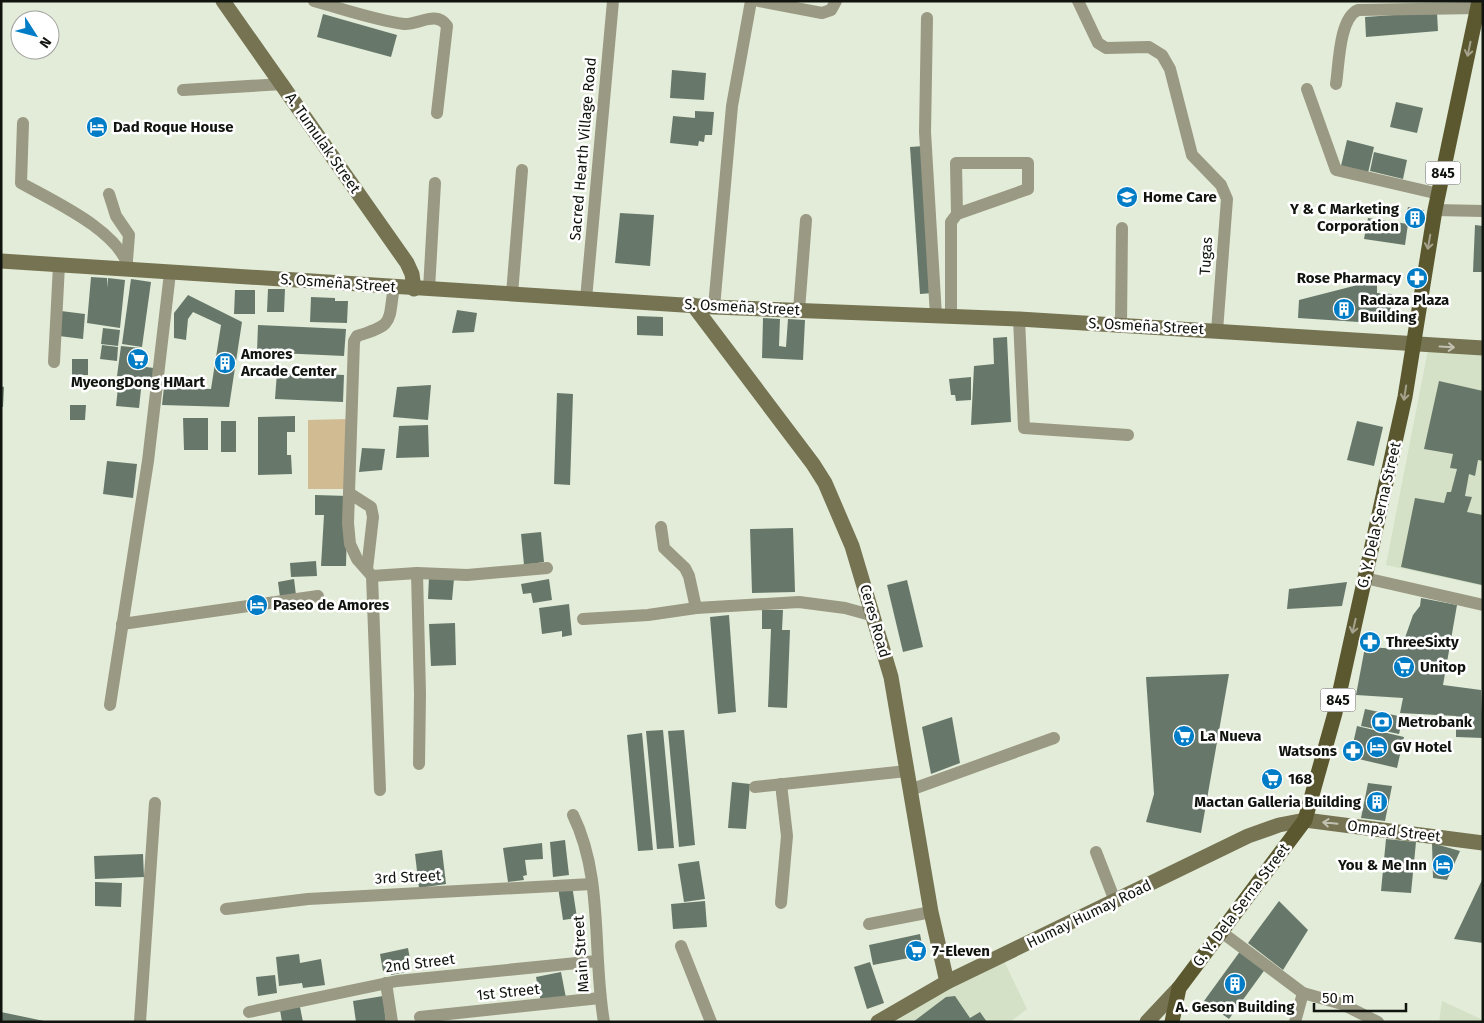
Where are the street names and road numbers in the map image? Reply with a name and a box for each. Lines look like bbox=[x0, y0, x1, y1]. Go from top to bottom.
street label: Sacred Hearth Village Road bbox=[566, 57, 600, 241]
street label: A. Tumulak Street bbox=[282, 89, 365, 197]
road number: 845 bbox=[1426, 162, 1460, 184]
street label: Tugas bbox=[1196, 236, 1216, 276]
street label: S. Osmeña Street bbox=[280, 270, 397, 296]
street label: S. Osmeña Street bbox=[684, 295, 801, 319]
street label: S. Osmeña Street bbox=[1088, 314, 1205, 338]
street label: G. Y. Dela Serna Street bbox=[1353, 440, 1405, 590]
street label: Ceres Road bbox=[856, 582, 894, 660]
road number: 845 bbox=[1320, 688, 1356, 712]
street label: Ompad Street bbox=[1346, 816, 1442, 846]
street label: G. Y. Dela Serna Street bbox=[1189, 839, 1294, 970]
street label: 3rd Street bbox=[374, 866, 442, 888]
street label: Humay Humay Road bbox=[1024, 876, 1154, 952]
street label: Main Street bbox=[569, 914, 593, 993]
street label: 2nd Street bbox=[384, 950, 456, 976]
street label: 1st Street bbox=[475, 980, 541, 1004]

